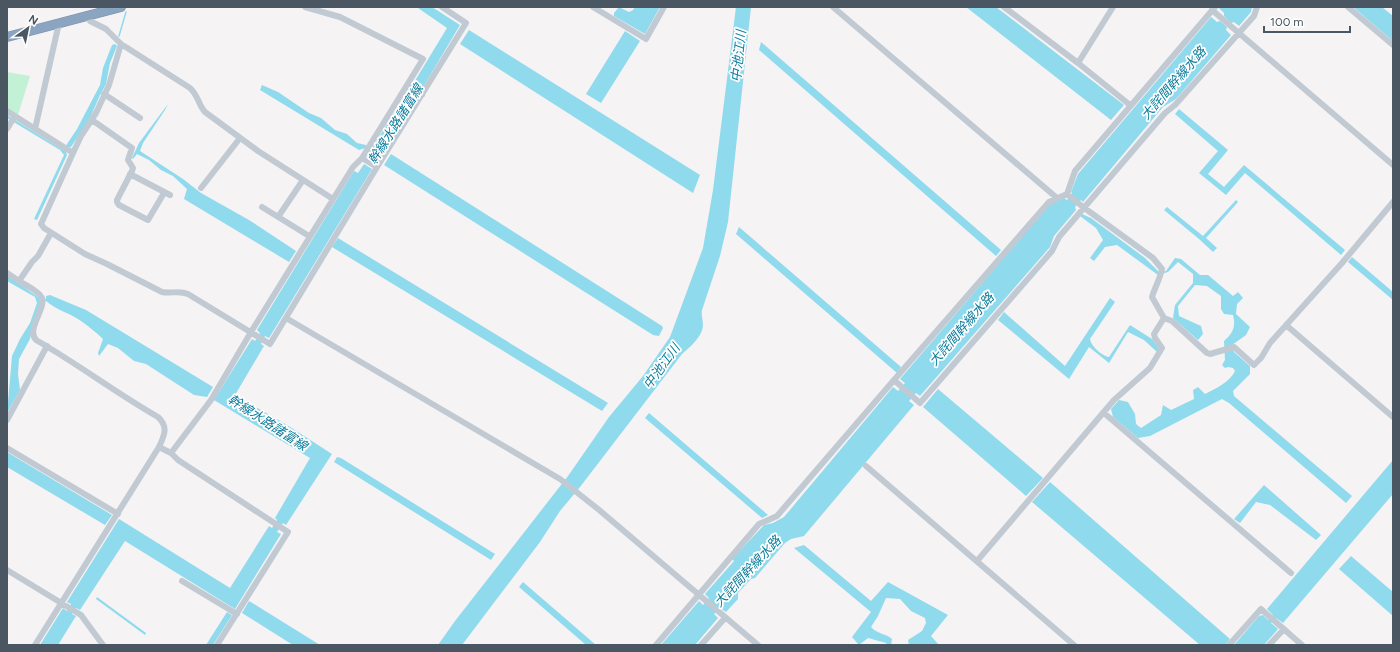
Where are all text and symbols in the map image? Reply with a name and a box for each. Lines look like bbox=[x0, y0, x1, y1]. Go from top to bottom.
north arrow bbox=[8, 8, 48, 48]
scale bar bbox=[1264, 8, 1350, 34]
text: N bbox=[26, 12, 40, 28]
text: 100 m bbox=[1270, 15, 1304, 29]
water label: 中池江川 bbox=[728, 27, 749, 83]
water label: 大詫間幹線水路 bbox=[1138, 43, 1210, 123]
water label: 幹線水路諸富線 bbox=[365, 80, 427, 167]
water label: 大詫間幹線水路 bbox=[926, 289, 998, 369]
water label: 中池江川 bbox=[640, 339, 684, 392]
water label: 幹線水路諸富線 bbox=[225, 391, 312, 455]
water label: 大詫間幹線水路 bbox=[711, 532, 785, 610]

